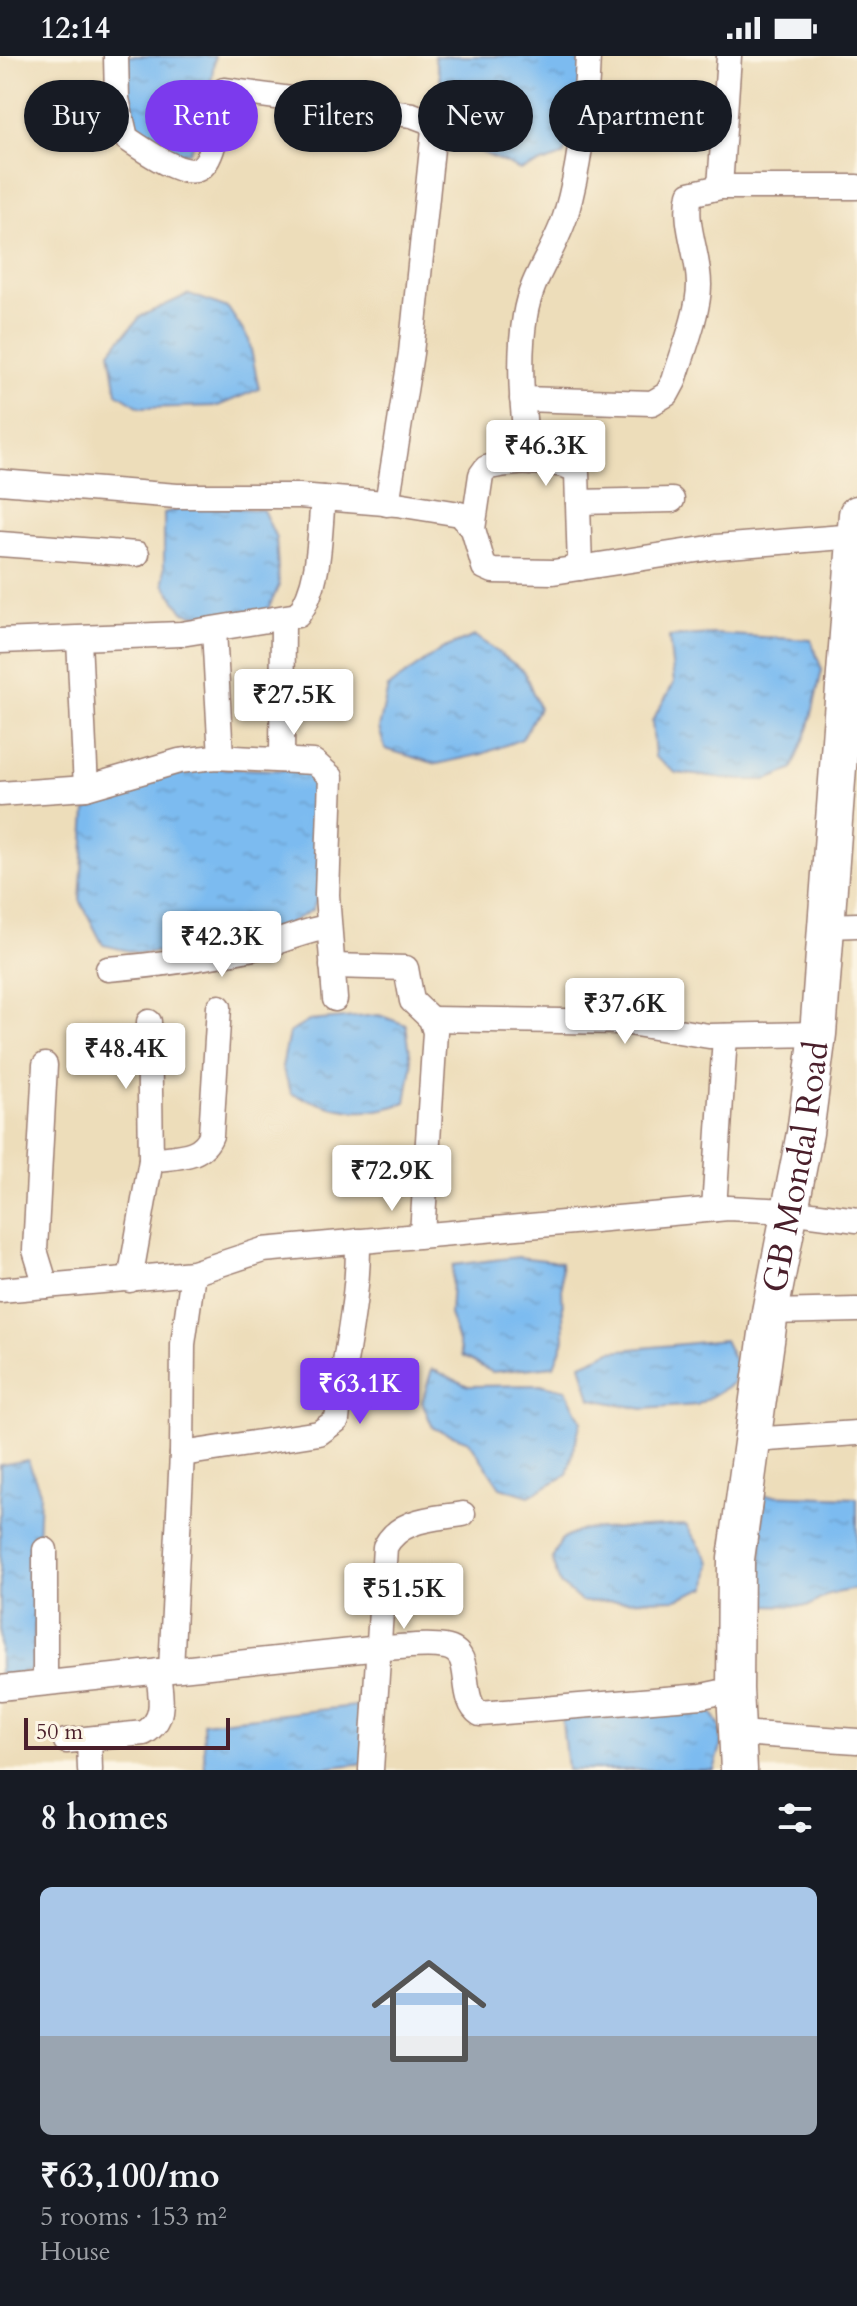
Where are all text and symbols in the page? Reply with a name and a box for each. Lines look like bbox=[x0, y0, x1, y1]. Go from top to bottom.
text: 12:14 bbox=[40, 8, 110, 49]
chip: Buy bbox=[24, 80, 129, 152]
chip: Rent bbox=[145, 80, 258, 152]
chip: Filters bbox=[274, 80, 402, 152]
chip: New bbox=[418, 80, 533, 152]
chip: Apartment bbox=[549, 80, 732, 152]
pin: ₹46.3K bbox=[481, 420, 611, 488]
text: ₹46.3K bbox=[504, 428, 588, 463]
pin: ₹27.5K bbox=[229, 669, 359, 737]
text: ₹27.5K bbox=[252, 677, 336, 712]
pin: ₹42.3K bbox=[157, 911, 287, 979]
text: ₹42.3K bbox=[180, 919, 264, 954]
pin: ₹37.6K bbox=[560, 978, 690, 1046]
text: ₹37.6K bbox=[583, 986, 667, 1021]
pin: ₹48.4K bbox=[61, 1023, 191, 1091]
text: ₹48.4K bbox=[84, 1031, 168, 1066]
street label: GB Mondal Road bbox=[751, 1038, 840, 1296]
pin: ₹72.9K bbox=[327, 1145, 457, 1213]
text: ₹72.9K bbox=[350, 1153, 434, 1188]
pin: ₹63.1K bbox=[295, 1358, 425, 1426]
text: ₹63.1K bbox=[318, 1366, 402, 1401]
pin: ₹51.5K bbox=[339, 1563, 469, 1631]
text: ₹51.5K bbox=[362, 1571, 446, 1606]
scale bar bbox=[24, 1714, 230, 1750]
text: 50 m bbox=[36, 1717, 83, 1747]
text: 8 homes bbox=[40, 1795, 168, 1841]
icon: filters bbox=[773, 1796, 817, 1840]
icon: home bbox=[357, 1939, 501, 2083]
text: ₹63,100/mo bbox=[40, 2153, 220, 2199]
text: 5 rooms · 153 m² bbox=[40, 2199, 227, 2234]
text: House bbox=[40, 2234, 111, 2269]

